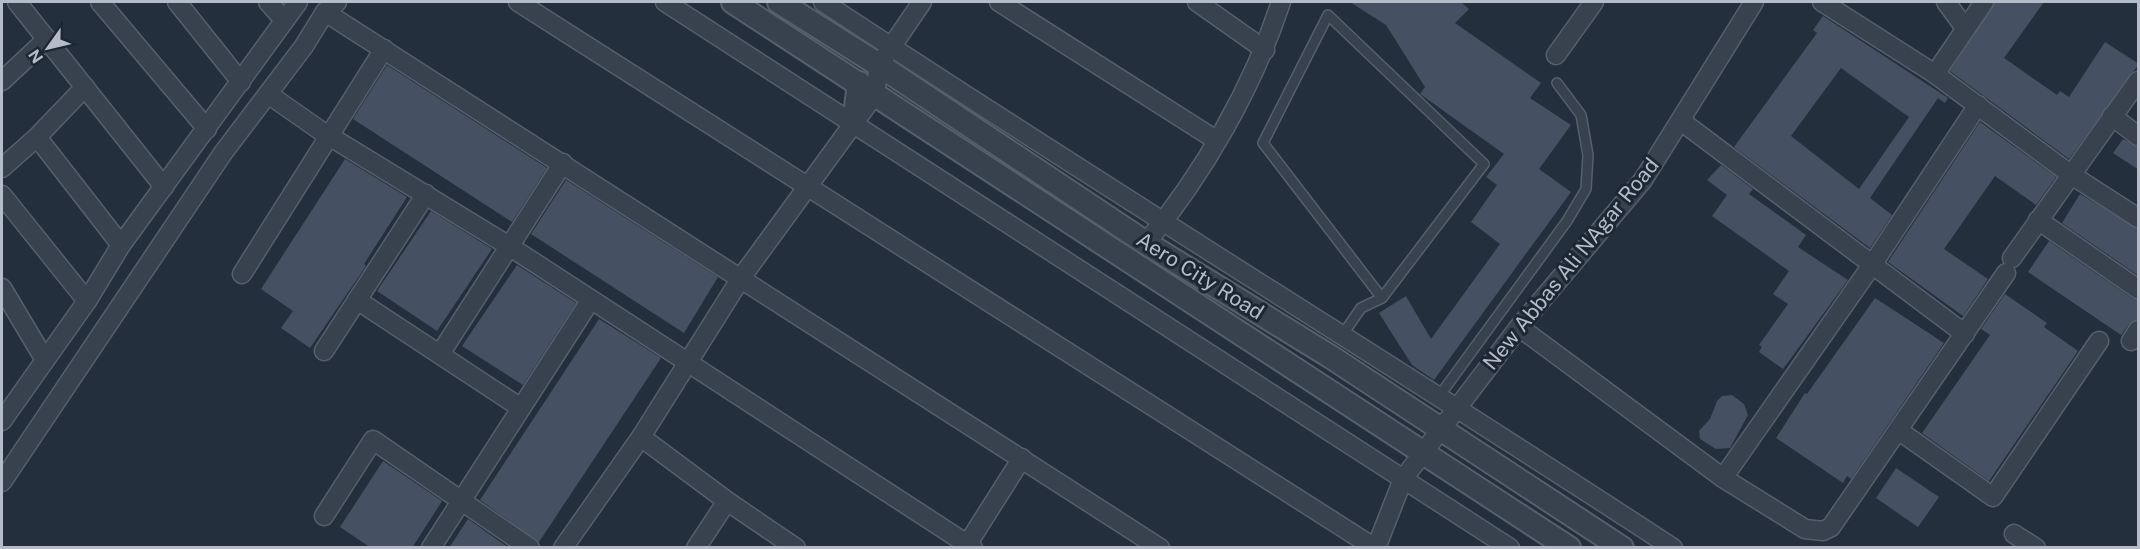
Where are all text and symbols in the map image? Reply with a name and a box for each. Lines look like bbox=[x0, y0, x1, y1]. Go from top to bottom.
north arrow bbox=[18, 18, 78, 78]
text: N bbox=[25, 46, 47, 67]
street label: New Abbas Ali NAgar Road bbox=[1477, 153, 1664, 375]
street label: Aero City Road bbox=[1132, 226, 1268, 325]

